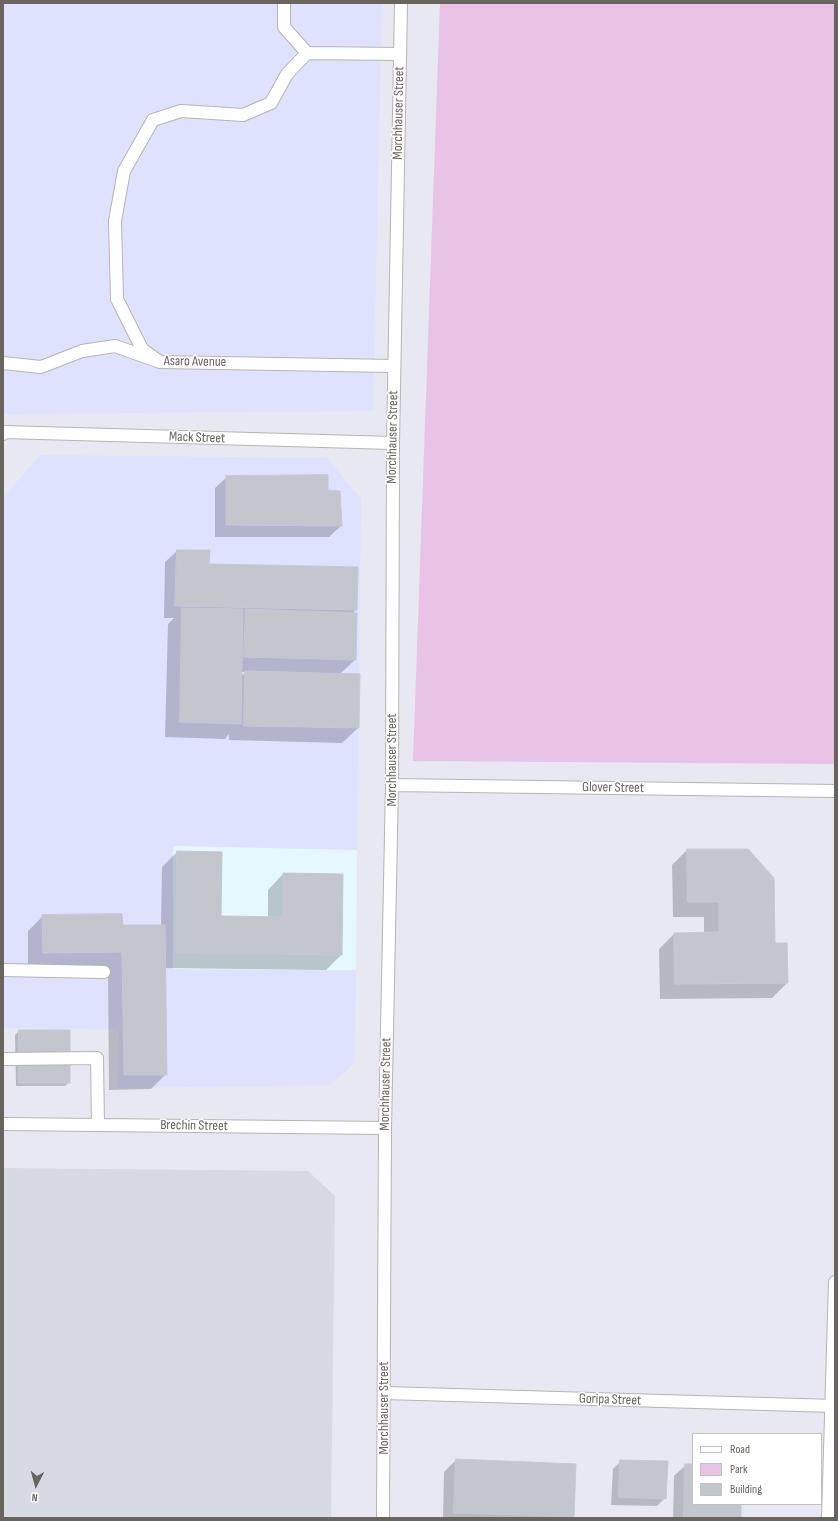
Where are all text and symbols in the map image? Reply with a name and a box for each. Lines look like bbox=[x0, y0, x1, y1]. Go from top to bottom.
street label: Morchhauser Street bbox=[390, 66, 408, 160]
street label: Asaro Avenue bbox=[164, 353, 226, 371]
street label: Morchhauser Street bbox=[384, 390, 402, 484]
street label: Mack Street bbox=[169, 429, 225, 447]
street label: Morchhauser Street bbox=[384, 713, 400, 807]
street label: Glover Street bbox=[582, 779, 644, 797]
street label: Morchhauser Street bbox=[377, 1037, 395, 1131]
street label: Brechin Street bbox=[160, 1117, 228, 1135]
street label: Morchhauser Street bbox=[376, 1361, 392, 1455]
street label: Goripa Street bbox=[579, 1391, 641, 1409]
legend bbox=[692, 1433, 822, 1505]
text: Road bbox=[730, 1442, 750, 1457]
text: Park bbox=[730, 1462, 748, 1477]
north arrow bbox=[16, 1465, 56, 1505]
text: Building bbox=[730, 1482, 762, 1497]
text: N bbox=[31, 1491, 38, 1504]

